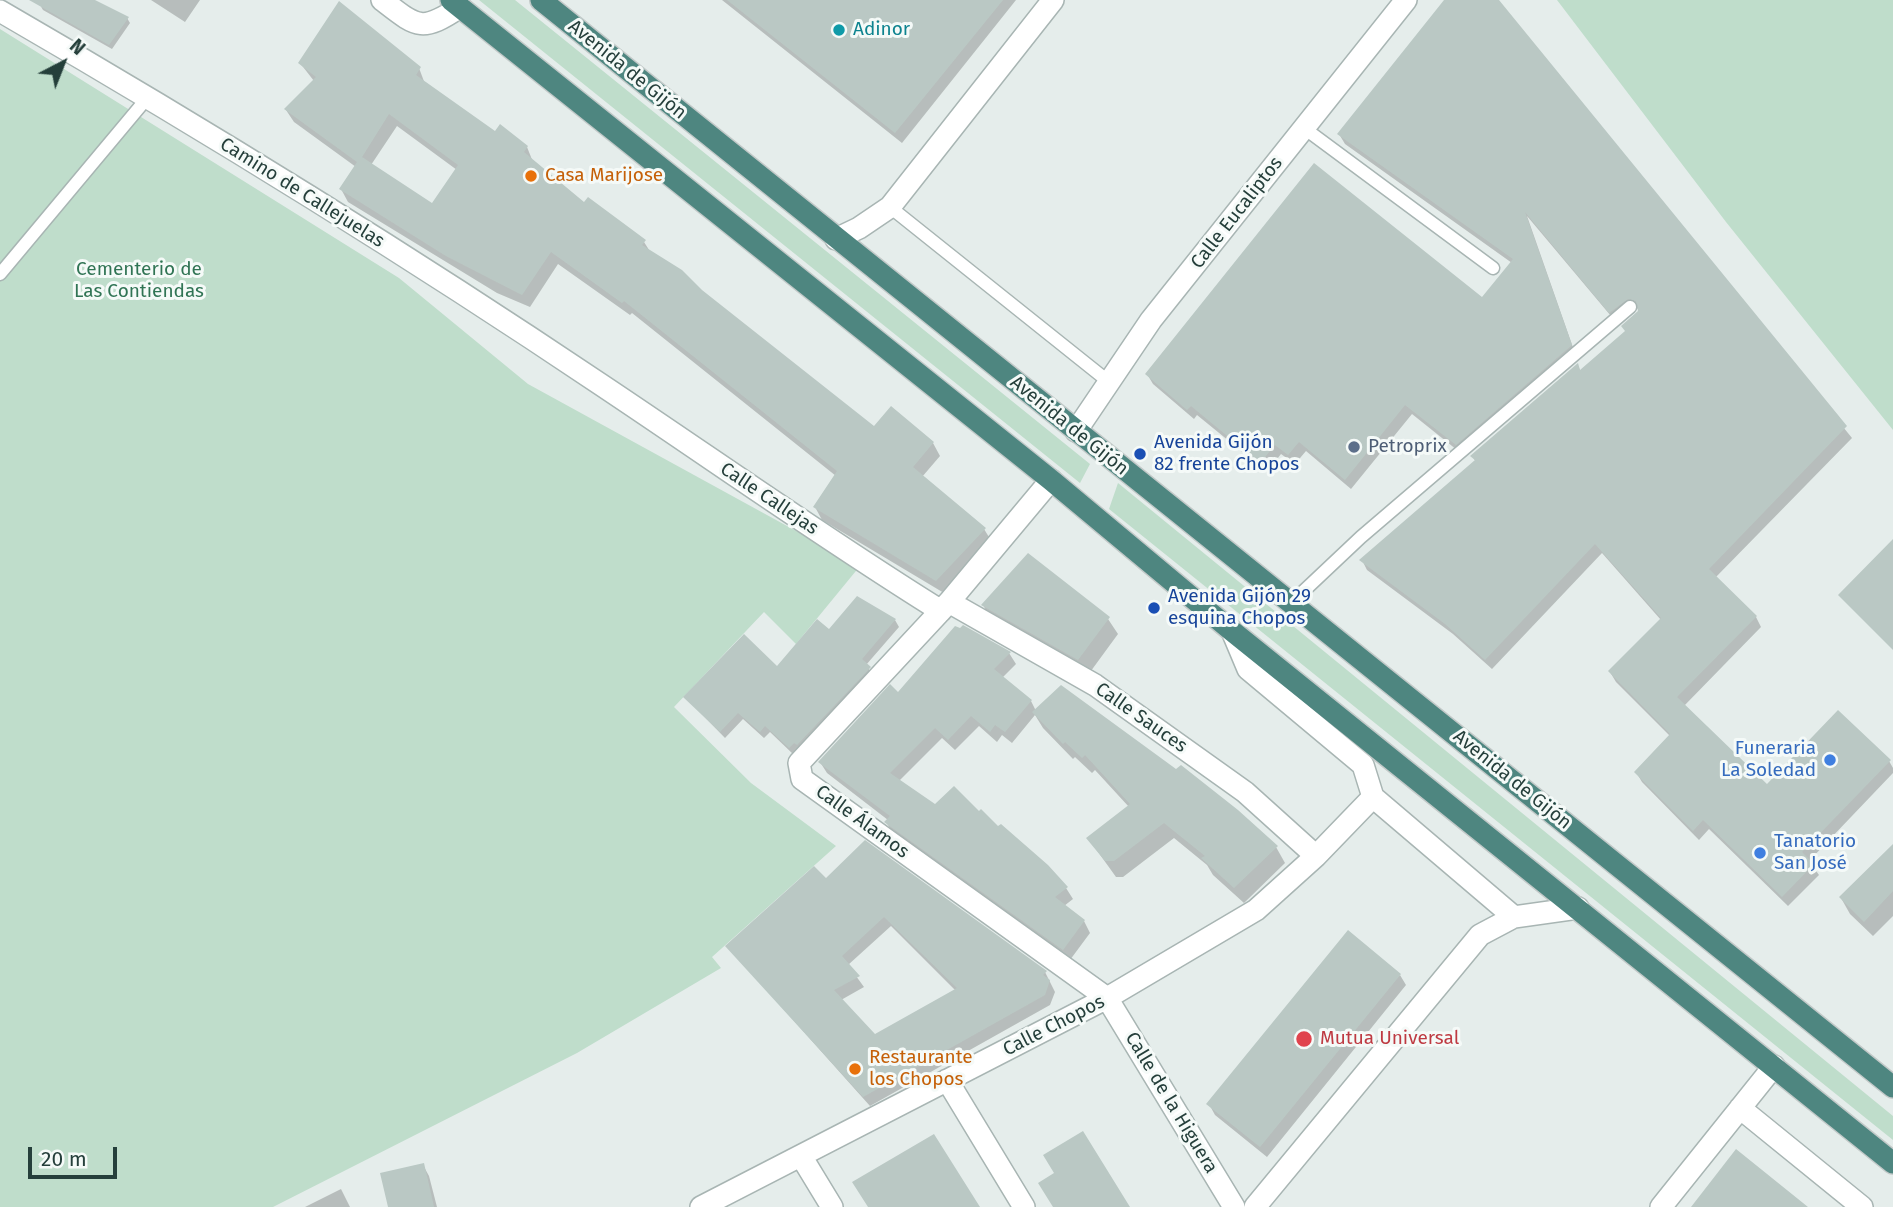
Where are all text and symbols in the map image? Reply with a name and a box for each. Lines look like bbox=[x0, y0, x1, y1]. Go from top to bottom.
street label: Avenida de Gijón bbox=[563, 15, 691, 125]
place label: Adinor bbox=[853, 19, 910, 41]
marker: Adinor bbox=[831, 22, 847, 38]
north arrow bbox=[28, 28, 98, 98]
text: N bbox=[65, 34, 90, 60]
street label: Camino de Callejuelas bbox=[216, 133, 388, 253]
street label: Calle Eucaliptos bbox=[1186, 152, 1288, 274]
place label: Casa Marijose bbox=[545, 165, 663, 187]
marker: Casa Marijose bbox=[523, 168, 539, 184]
park label: Cementerio de Las Contiendas bbox=[74, 259, 204, 303]
street label: Avenida de Gijón bbox=[1005, 371, 1133, 481]
place label: Avenida Gijón 82 frente Chopos bbox=[1154, 432, 1299, 476]
place label: Petroprix bbox=[1368, 436, 1447, 458]
marker: Petroprix bbox=[1346, 439, 1362, 455]
marker: Avenida Gijón 82 frente Chopos bbox=[1132, 446, 1148, 462]
street label: Calle Callejas bbox=[716, 458, 822, 540]
place label: Avenida Gijón 29 esquina Chopos bbox=[1168, 586, 1311, 630]
marker: Avenida Gijón 29 esquina Chopos bbox=[1146, 600, 1162, 616]
street label: Calle Sauces bbox=[1091, 678, 1191, 758]
street label: Avenida de Gijón bbox=[1448, 725, 1576, 835]
place label: Funeraria La Soledad bbox=[1721, 738, 1816, 782]
marker: Funeraria La Soledad bbox=[1822, 752, 1838, 768]
street label: Calle Álamos bbox=[811, 780, 913, 864]
place label: Tanatorio San José bbox=[1774, 831, 1856, 875]
marker: Tanatorio San José bbox=[1752, 845, 1768, 861]
street label: Calle Chopos bbox=[999, 991, 1109, 1061]
street label: Calle de la Higuera bbox=[1120, 1028, 1222, 1178]
place label: Mutua Universal bbox=[1320, 1028, 1459, 1050]
marker: Mutua Universal bbox=[1294, 1029, 1314, 1049]
place label: Restaurante los Chopos bbox=[869, 1047, 973, 1091]
marker: Restaurante los Chopos bbox=[847, 1061, 863, 1077]
scale bar bbox=[32, 1134, 121, 1178]
text: 20 m bbox=[41, 1146, 87, 1172]

